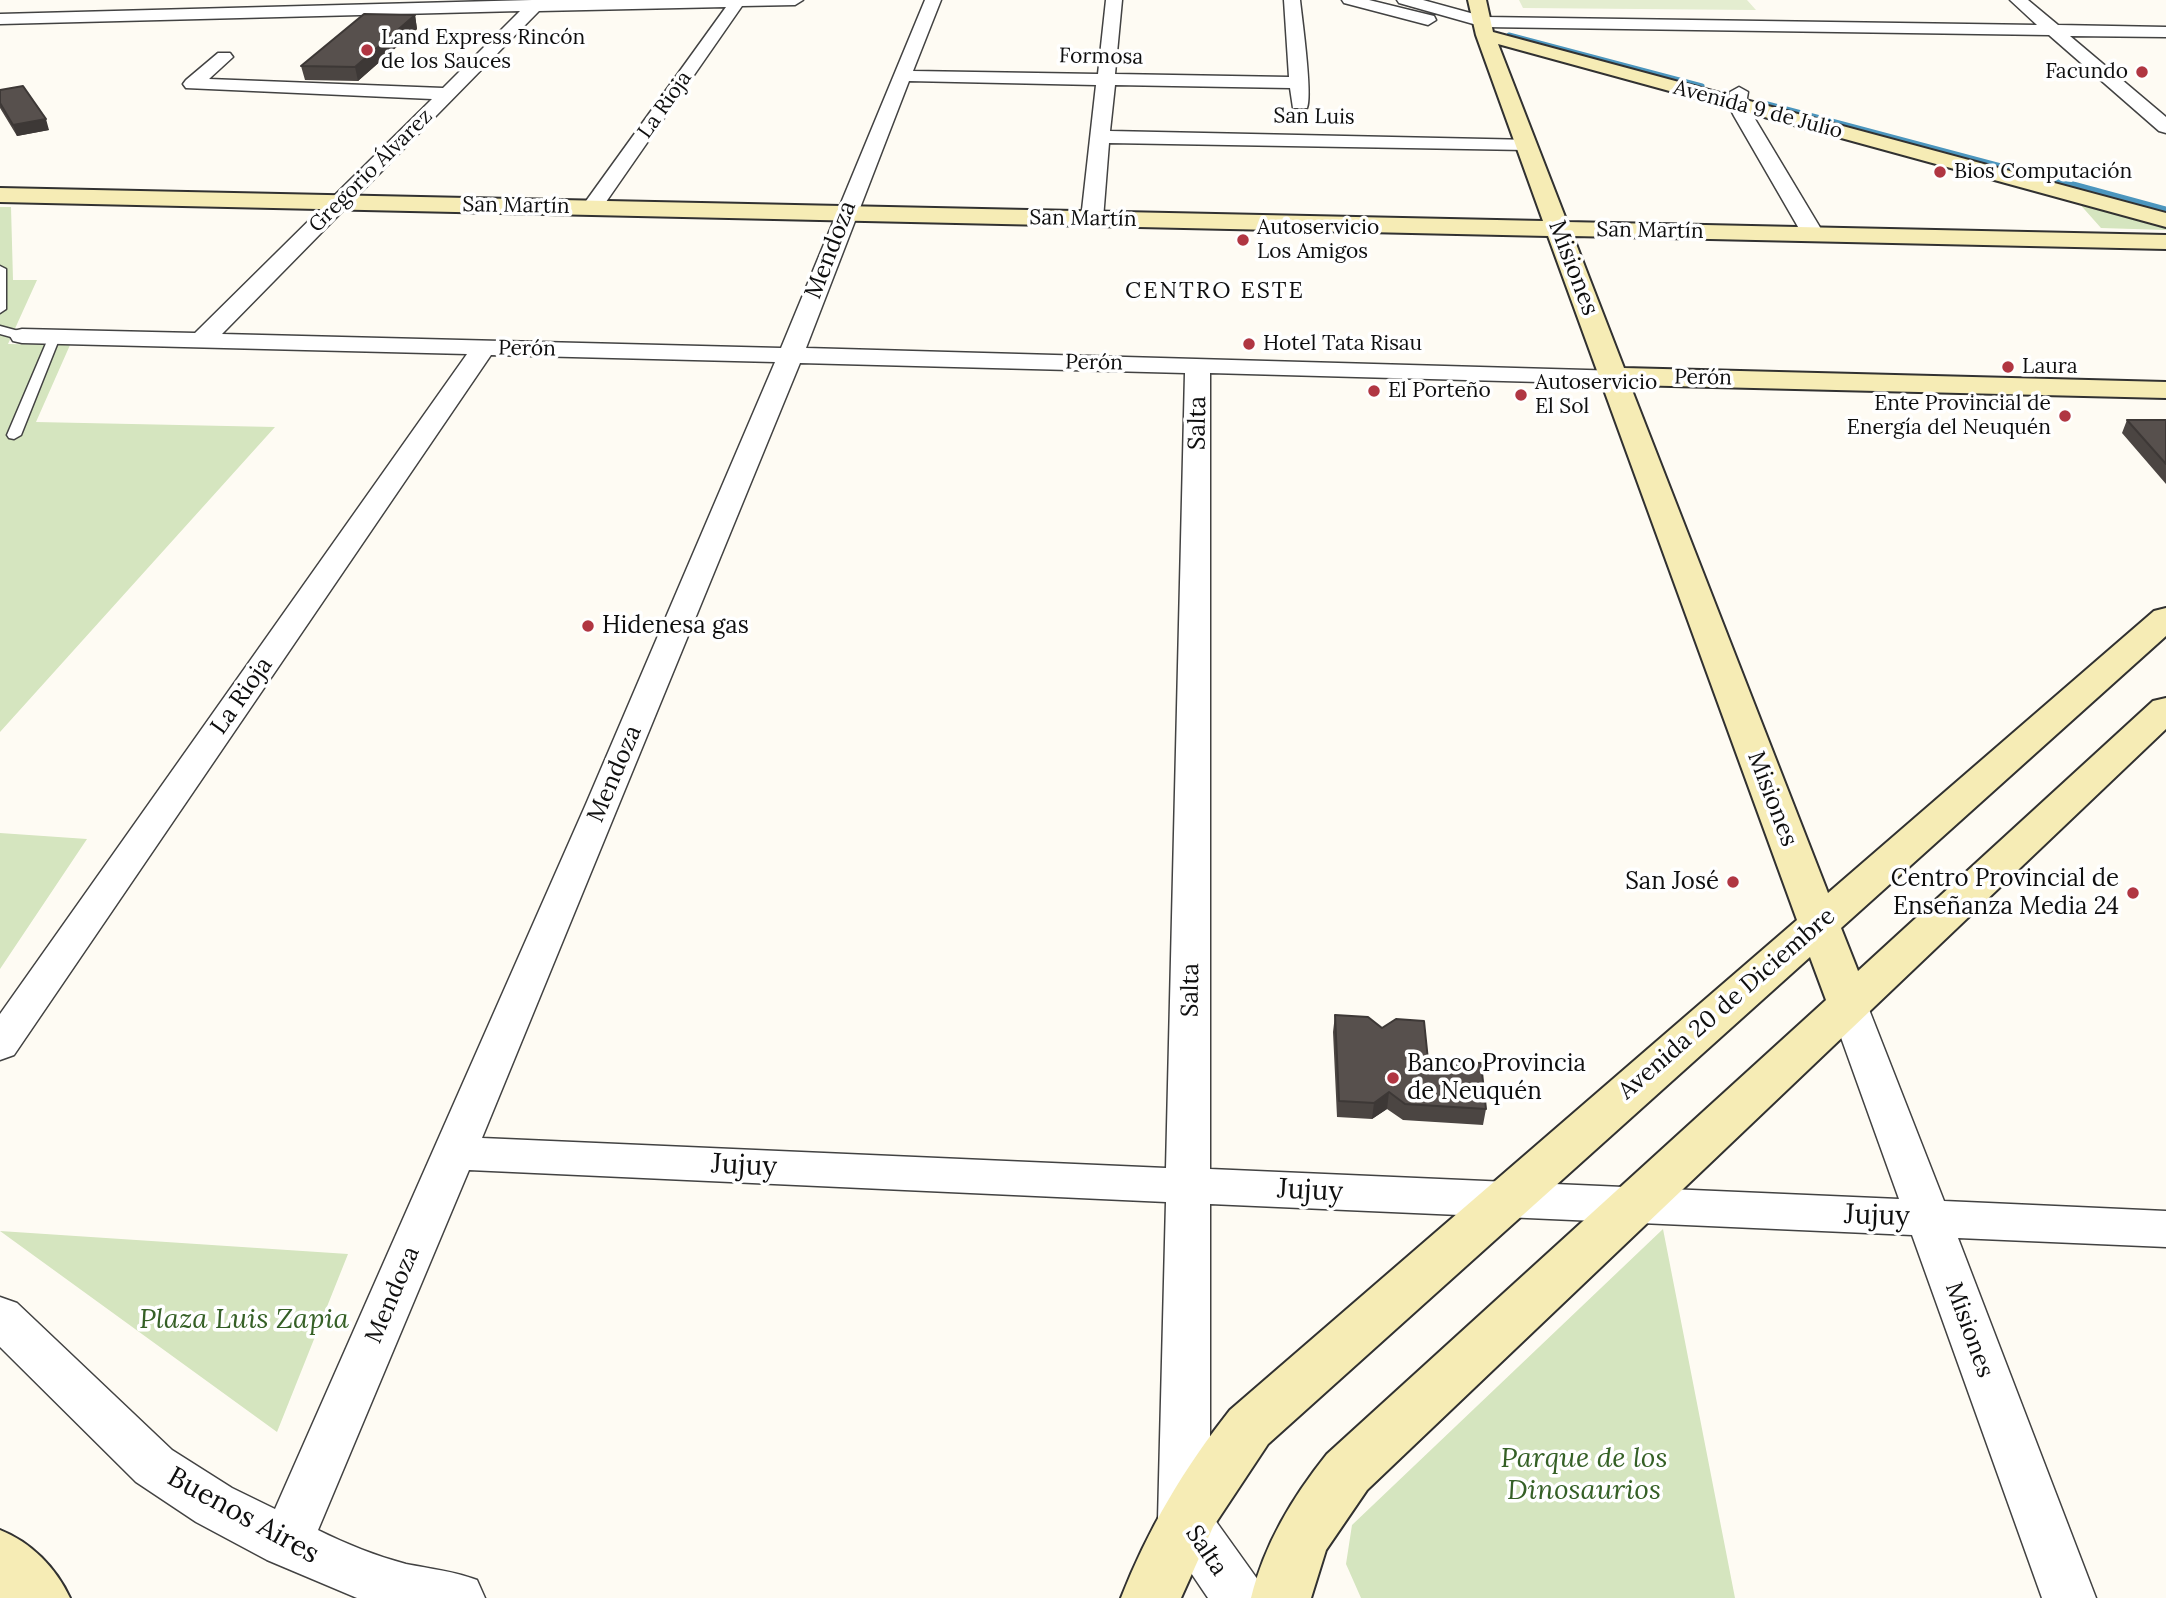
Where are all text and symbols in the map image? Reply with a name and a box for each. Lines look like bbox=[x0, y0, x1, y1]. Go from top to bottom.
place label: Land Express Rincón de los Sauces bbox=[381, 25, 585, 75]
marker: Land Express Rincón de los Sauces bbox=[359, 42, 375, 58]
street label: Formosa bbox=[1059, 44, 1143, 70]
place label: Facundo bbox=[2045, 59, 2128, 85]
marker: Facundo bbox=[2134, 64, 2150, 80]
street label: La Rioja bbox=[633, 66, 697, 144]
street label: Avenida 9 de Julio bbox=[1671, 75, 1845, 145]
street label: Gregorio Álvarez bbox=[304, 104, 438, 238]
street label: San Luis bbox=[1273, 104, 1355, 130]
place label: Bios Computación bbox=[1954, 159, 2132, 185]
marker: Bios Computación bbox=[1932, 164, 1948, 180]
street label: San Martín bbox=[462, 192, 570, 220]
street label: Mendoza bbox=[799, 197, 863, 303]
street label: San Martín bbox=[1029, 205, 1137, 233]
place label: Autoservicio Los Amigos bbox=[1257, 215, 1379, 265]
street label: Misiones bbox=[1542, 216, 1604, 320]
street label: San Martín bbox=[1596, 217, 1704, 245]
marker: Autoservicio Los Amigos bbox=[1235, 232, 1251, 248]
district label: CENTRO ESTE bbox=[1126, 277, 1304, 305]
place label: Hotel Tata Risau bbox=[1263, 331, 1422, 357]
street label: Perón bbox=[498, 336, 556, 362]
marker: Hotel Tata Risau bbox=[1241, 336, 1257, 352]
street label: Perón bbox=[1065, 350, 1123, 376]
place label: Laura bbox=[2022, 354, 2078, 380]
marker: Laura bbox=[2000, 359, 2016, 375]
street label: Perón bbox=[1674, 365, 1732, 391]
place label: Autoservicio El Sol bbox=[1535, 370, 1657, 420]
place label: El Porteño bbox=[1388, 378, 1491, 404]
marker: El Porteño bbox=[1366, 383, 1382, 399]
marker: Autoservicio El Sol bbox=[1513, 387, 1529, 403]
place label: Ente Provincial de Energía del Neuquén bbox=[1847, 391, 2051, 441]
street label: Salta bbox=[1183, 396, 1213, 450]
marker: Ente Provincial de Energía del Neuquén bbox=[2057, 408, 2073, 424]
place label: Hidenesa gas bbox=[602, 612, 749, 640]
marker: Hidenesa gas bbox=[580, 618, 596, 634]
street label: La Rioja bbox=[205, 652, 279, 740]
street label: Mendoza bbox=[582, 721, 648, 827]
street label: Misiones bbox=[1741, 747, 1803, 851]
place label: Centro Provincial de Enseñanza Media 24 bbox=[1891, 865, 2119, 921]
place label: San José bbox=[1625, 868, 1719, 896]
marker: San José bbox=[1725, 874, 1741, 890]
marker: Centro Provincial de Enseñanza Media 24 bbox=[2125, 885, 2141, 901]
street label: Avenida 20 de Diciembre bbox=[1613, 902, 1841, 1106]
street label: Salta bbox=[1176, 963, 1206, 1017]
place label: Banco Provincia de Neuquén bbox=[1407, 1050, 1586, 1106]
marker: Banco Provincia de Neuquén bbox=[1385, 1070, 1401, 1086]
street label: Jujuy bbox=[710, 1148, 778, 1184]
street label: Jujuy bbox=[1276, 1173, 1344, 1209]
street label: Jujuy bbox=[1844, 1198, 1910, 1234]
street label: Mendoza bbox=[360, 1242, 426, 1348]
street label: Misiones bbox=[1938, 1278, 2000, 1382]
park label: Plaza Luis Zapia bbox=[139, 1303, 349, 1337]
park label: Parque de los Dinosaurios bbox=[1501, 1442, 1667, 1508]
street label: Buenos Aires bbox=[161, 1461, 325, 1571]
street label: Salta bbox=[1179, 1520, 1233, 1582]

